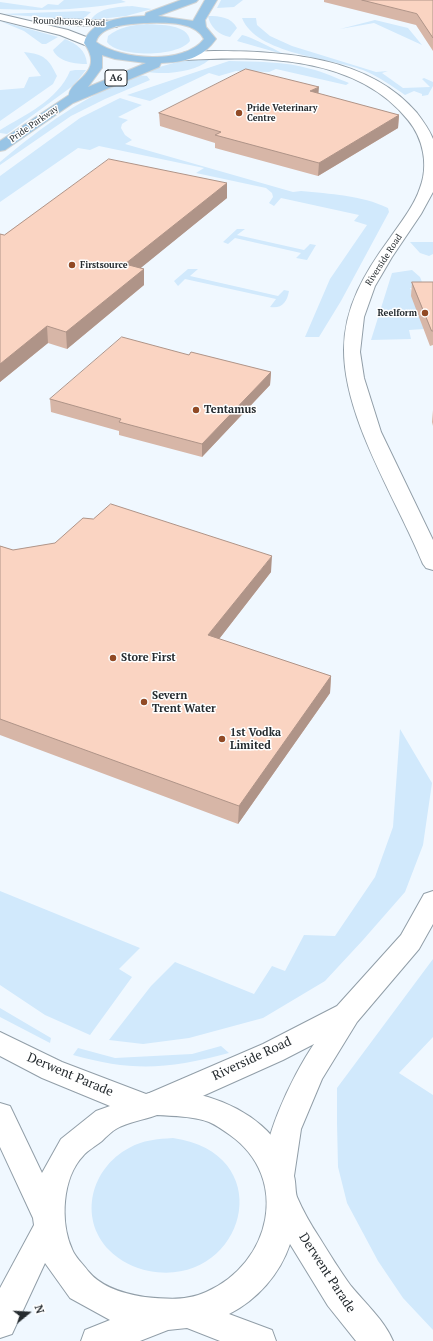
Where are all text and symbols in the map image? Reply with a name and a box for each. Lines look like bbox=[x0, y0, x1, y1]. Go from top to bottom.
street label: Roundhouse Road bbox=[33, 15, 105, 29]
road number: A6 bbox=[105, 70, 127, 86]
street label: Pride Parkway bbox=[8, 103, 60, 145]
place label: Pride Veterinary Centre bbox=[247, 103, 318, 124]
marker: Pride Veterinary Centre bbox=[234, 108, 244, 118]
street label: Riverside Road bbox=[363, 232, 405, 288]
marker: Firstsource bbox=[67, 260, 77, 270]
place label: Firstsource bbox=[80, 260, 128, 270]
place label: Reelform bbox=[378, 308, 417, 318]
marker: Reelform bbox=[420, 308, 430, 318]
place label: Tentamus bbox=[204, 403, 256, 417]
marker: Tentamus bbox=[191, 405, 201, 415]
place label: Store First bbox=[121, 651, 176, 665]
marker: Store First bbox=[108, 653, 118, 663]
place label: Severn Trent Water bbox=[152, 689, 216, 715]
marker: Severn Trent Water bbox=[139, 697, 149, 707]
place label: 1st Vodka Limited bbox=[230, 726, 281, 752]
marker: 1st Vodka Limited bbox=[217, 734, 227, 744]
street label: Riverside Road bbox=[210, 1034, 294, 1084]
street label: Derwent Parade bbox=[25, 1050, 115, 1100]
street label: Derwent Parade bbox=[295, 1230, 359, 1316]
north arrow bbox=[8, 1293, 48, 1333]
text: N bbox=[31, 1303, 47, 1315]

